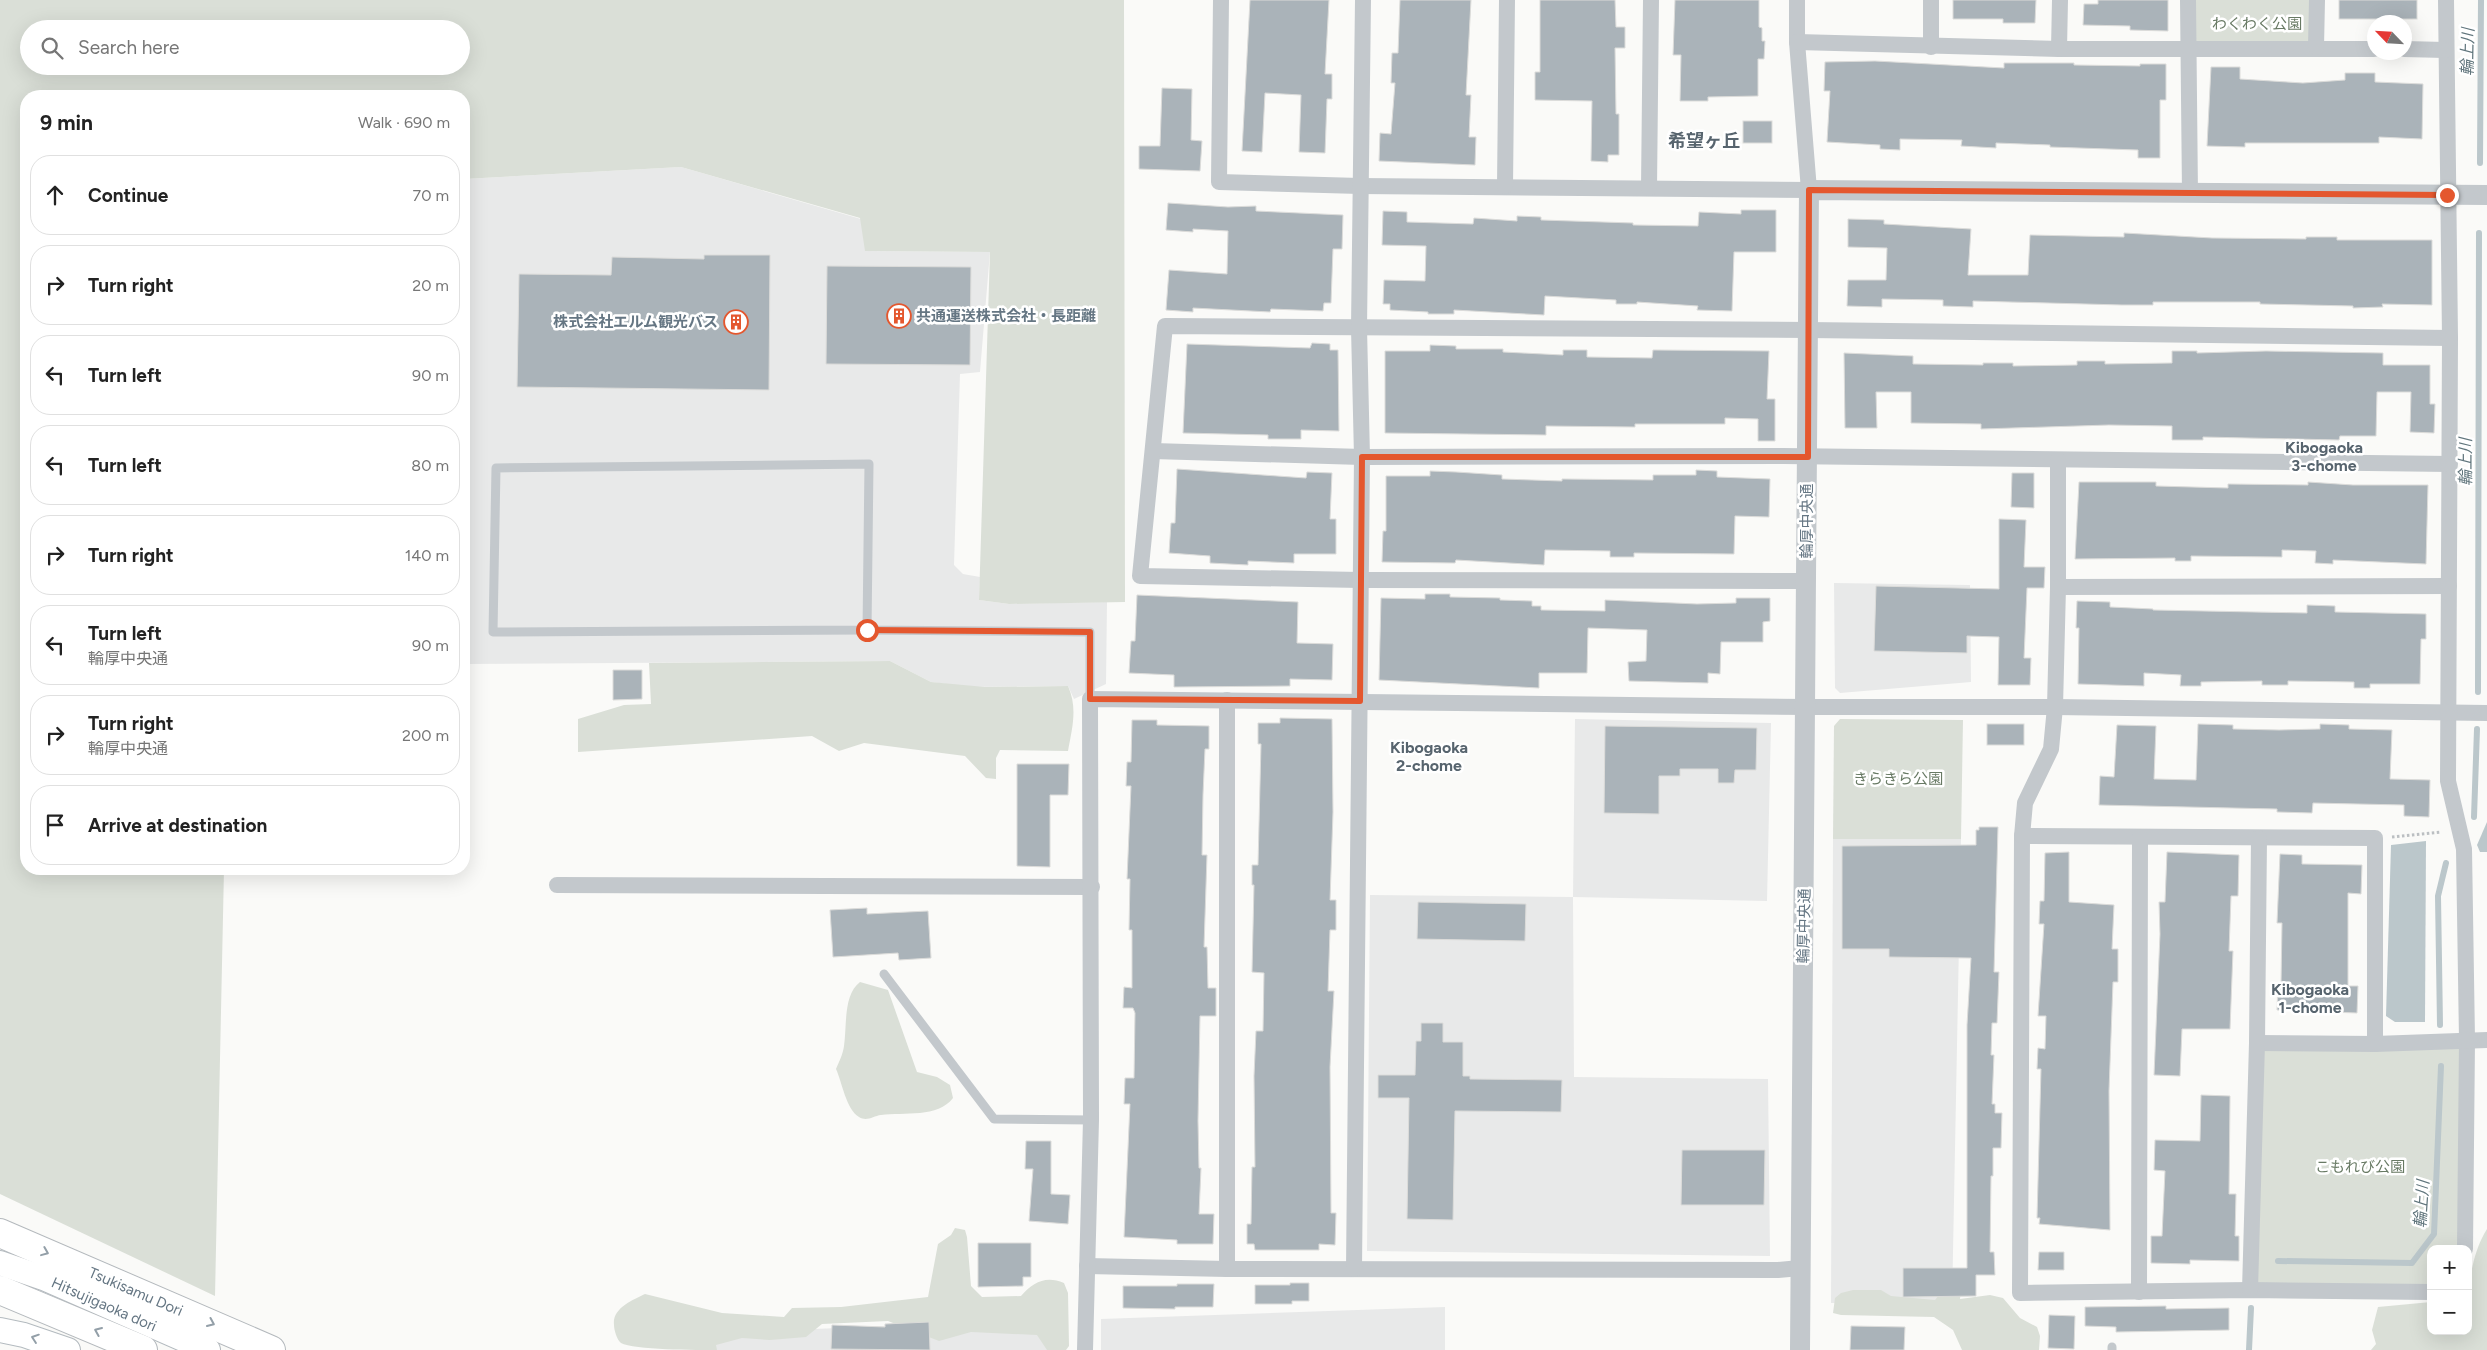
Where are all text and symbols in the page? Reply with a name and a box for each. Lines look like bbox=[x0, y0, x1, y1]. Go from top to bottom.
park label: わくわく公園 bbox=[2212, 15, 2302, 33]
north arrow bbox=[2367, 15, 2412, 60]
search box bbox=[20, 20, 470, 75]
water label: 輪上川 bbox=[2458, 26, 2477, 76]
icon: search bbox=[38, 34, 66, 62]
text: Search here bbox=[78, 36, 180, 59]
text: 9 min bbox=[40, 110, 93, 135]
text: Walk · 690 m bbox=[358, 113, 450, 132]
district label: 希望ヶ丘 bbox=[1668, 130, 1740, 152]
icon: ahead bbox=[41, 181, 69, 209]
text: Continue bbox=[88, 184, 168, 207]
route end bbox=[2436, 184, 2459, 207]
text: 70 m bbox=[413, 186, 449, 205]
icon: right bbox=[41, 271, 69, 299]
text: Turn right bbox=[88, 274, 174, 297]
text: 20 m bbox=[412, 276, 449, 295]
building icon: 共通運送株式会社・長距離 bbox=[886, 303, 912, 329]
place label: 共通運送株式会社・長距離 bbox=[916, 307, 1096, 325]
building icon: 株式会社エルム観光バス bbox=[723, 309, 749, 335]
place label: 株式会社エルム観光バス bbox=[553, 313, 718, 331]
icon: left bbox=[41, 361, 69, 389]
text: Turn left bbox=[88, 364, 162, 387]
text: 90 m bbox=[412, 366, 449, 385]
water label: 輪上川 bbox=[2456, 436, 2475, 486]
district label: Kibogaoka 3-chome bbox=[2285, 438, 2363, 475]
icon: left bbox=[41, 451, 69, 479]
text: Turn left bbox=[88, 454, 162, 477]
text: 80 m bbox=[411, 456, 449, 475]
street label: 輪厚中央通 bbox=[1798, 483, 1816, 559]
icon: right bbox=[41, 541, 69, 569]
text: Turn right bbox=[88, 544, 174, 567]
text: 140 m bbox=[405, 546, 449, 565]
route start bbox=[856, 619, 879, 642]
text: Turn left bbox=[88, 622, 162, 645]
icon: left bbox=[41, 631, 69, 659]
text: 90 m bbox=[412, 636, 449, 655]
text: 輪厚中央通 bbox=[88, 649, 168, 668]
text: Turn right bbox=[88, 712, 174, 735]
icon: right bbox=[41, 721, 69, 749]
text: 200 m bbox=[402, 726, 449, 745]
district label: Kibogaoka 2-chome bbox=[1390, 738, 1468, 775]
text: 輪厚中央通 bbox=[88, 739, 168, 758]
park label: きらきら公園 bbox=[1853, 770, 1943, 788]
icon: arrive bbox=[41, 811, 69, 839]
text: Arrive at destination bbox=[88, 814, 267, 837]
street label: 輪厚中央通 bbox=[1794, 888, 1814, 964]
district label: Kibogaoka 1-chome bbox=[2271, 980, 2349, 1017]
park label: こもれび公園 bbox=[2315, 1158, 2405, 1176]
water label: 輪上川 bbox=[2410, 1177, 2433, 1229]
one-way arrow bbox=[40, 1245, 49, 1256]
map controls bbox=[2427, 1245, 2472, 1335]
button: + bbox=[2427, 1245, 2472, 1290]
street label: Tsukisamu Dori bbox=[86, 1263, 186, 1320]
street label: Hitsujigaoka dori bbox=[49, 1273, 159, 1335]
button: − bbox=[2427, 1290, 2472, 1335]
one-way arrow bbox=[206, 1316, 215, 1327]
one-way arrow bbox=[94, 1326, 103, 1337]
one-way arrow bbox=[31, 1334, 39, 1344]

